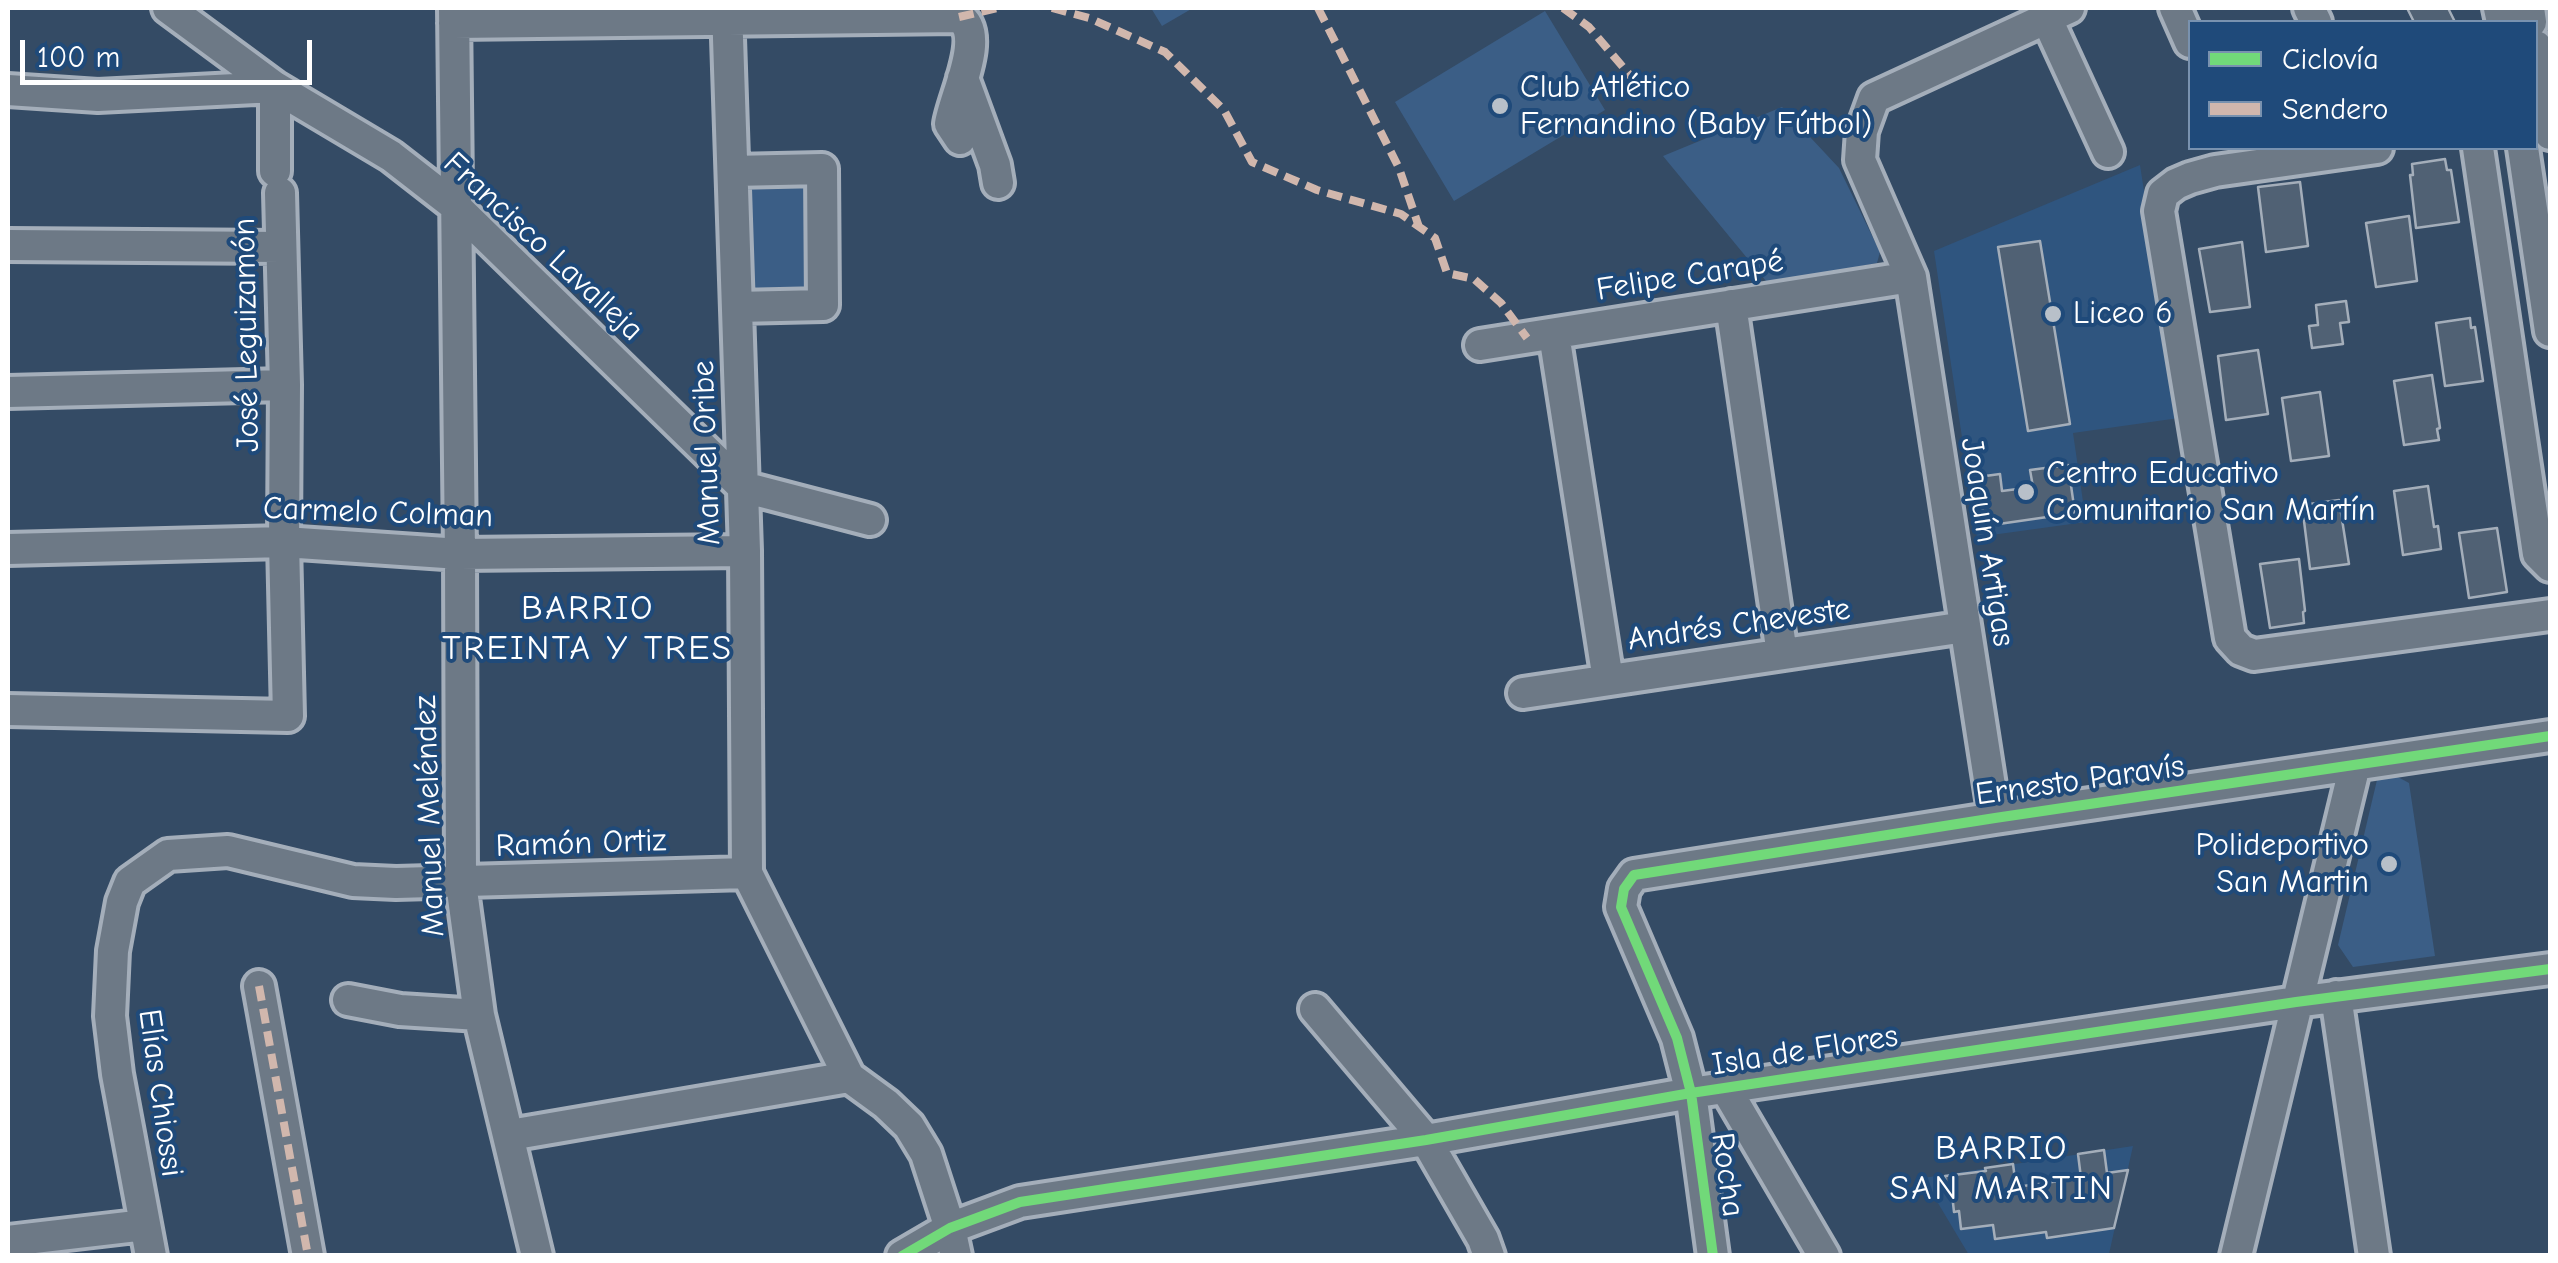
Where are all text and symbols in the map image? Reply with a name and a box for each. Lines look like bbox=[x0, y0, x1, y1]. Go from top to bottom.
scale bar bbox=[25, 20, 318, 82]
legend bbox=[2188, 20, 2538, 150]
text: 100 m bbox=[37, 40, 120, 75]
text: Ciclovía bbox=[2282, 42, 2379, 77]
place label: Club Atlético Fernandino (Baby Fútbol) bbox=[1520, 69, 1872, 144]
text: Sendero bbox=[2282, 92, 2388, 127]
marker: Club Atlético Fernandino (Baby Fútbol) bbox=[1489, 95, 1511, 117]
street label: Francisco Lavalleja bbox=[435, 145, 651, 349]
street label: José Leguizamón bbox=[226, 218, 268, 452]
street label: Felipe Carapé bbox=[1594, 242, 1786, 310]
place label: Liceo 6 bbox=[2073, 295, 2173, 333]
marker: Liceo 6 bbox=[2042, 303, 2064, 325]
street label: Manuel Oribe bbox=[685, 360, 729, 546]
street label: Joaquín Artigas bbox=[1952, 435, 2022, 649]
place label: Centro Educativo Comunitario San Martín bbox=[2046, 455, 2375, 530]
marker: Centro Educativo Comunitario San Martín bbox=[2015, 481, 2037, 503]
street label: Carmelo Colman bbox=[262, 490, 494, 536]
district label: BARRIO TREINTA Y TRES bbox=[442, 588, 734, 670]
street label: Andrés Cheveste bbox=[1625, 590, 1853, 660]
street label: Manuel Meléndez bbox=[407, 695, 453, 937]
street label: Ernesto Paravís bbox=[1973, 747, 2187, 815]
street label: Ramón Ortiz bbox=[495, 822, 667, 866]
place label: Polideportivo San Martin bbox=[2196, 827, 2369, 902]
marker: Polideportivo San Martin bbox=[2378, 853, 2400, 875]
street label: Elías Chiossi bbox=[129, 1007, 191, 1179]
street label: Isla de Flores bbox=[1709, 1017, 1901, 1085]
district label: BARRIO SAN MARTIN bbox=[1890, 1128, 2114, 1210]
street label: Rocha bbox=[1702, 1130, 1752, 1220]

